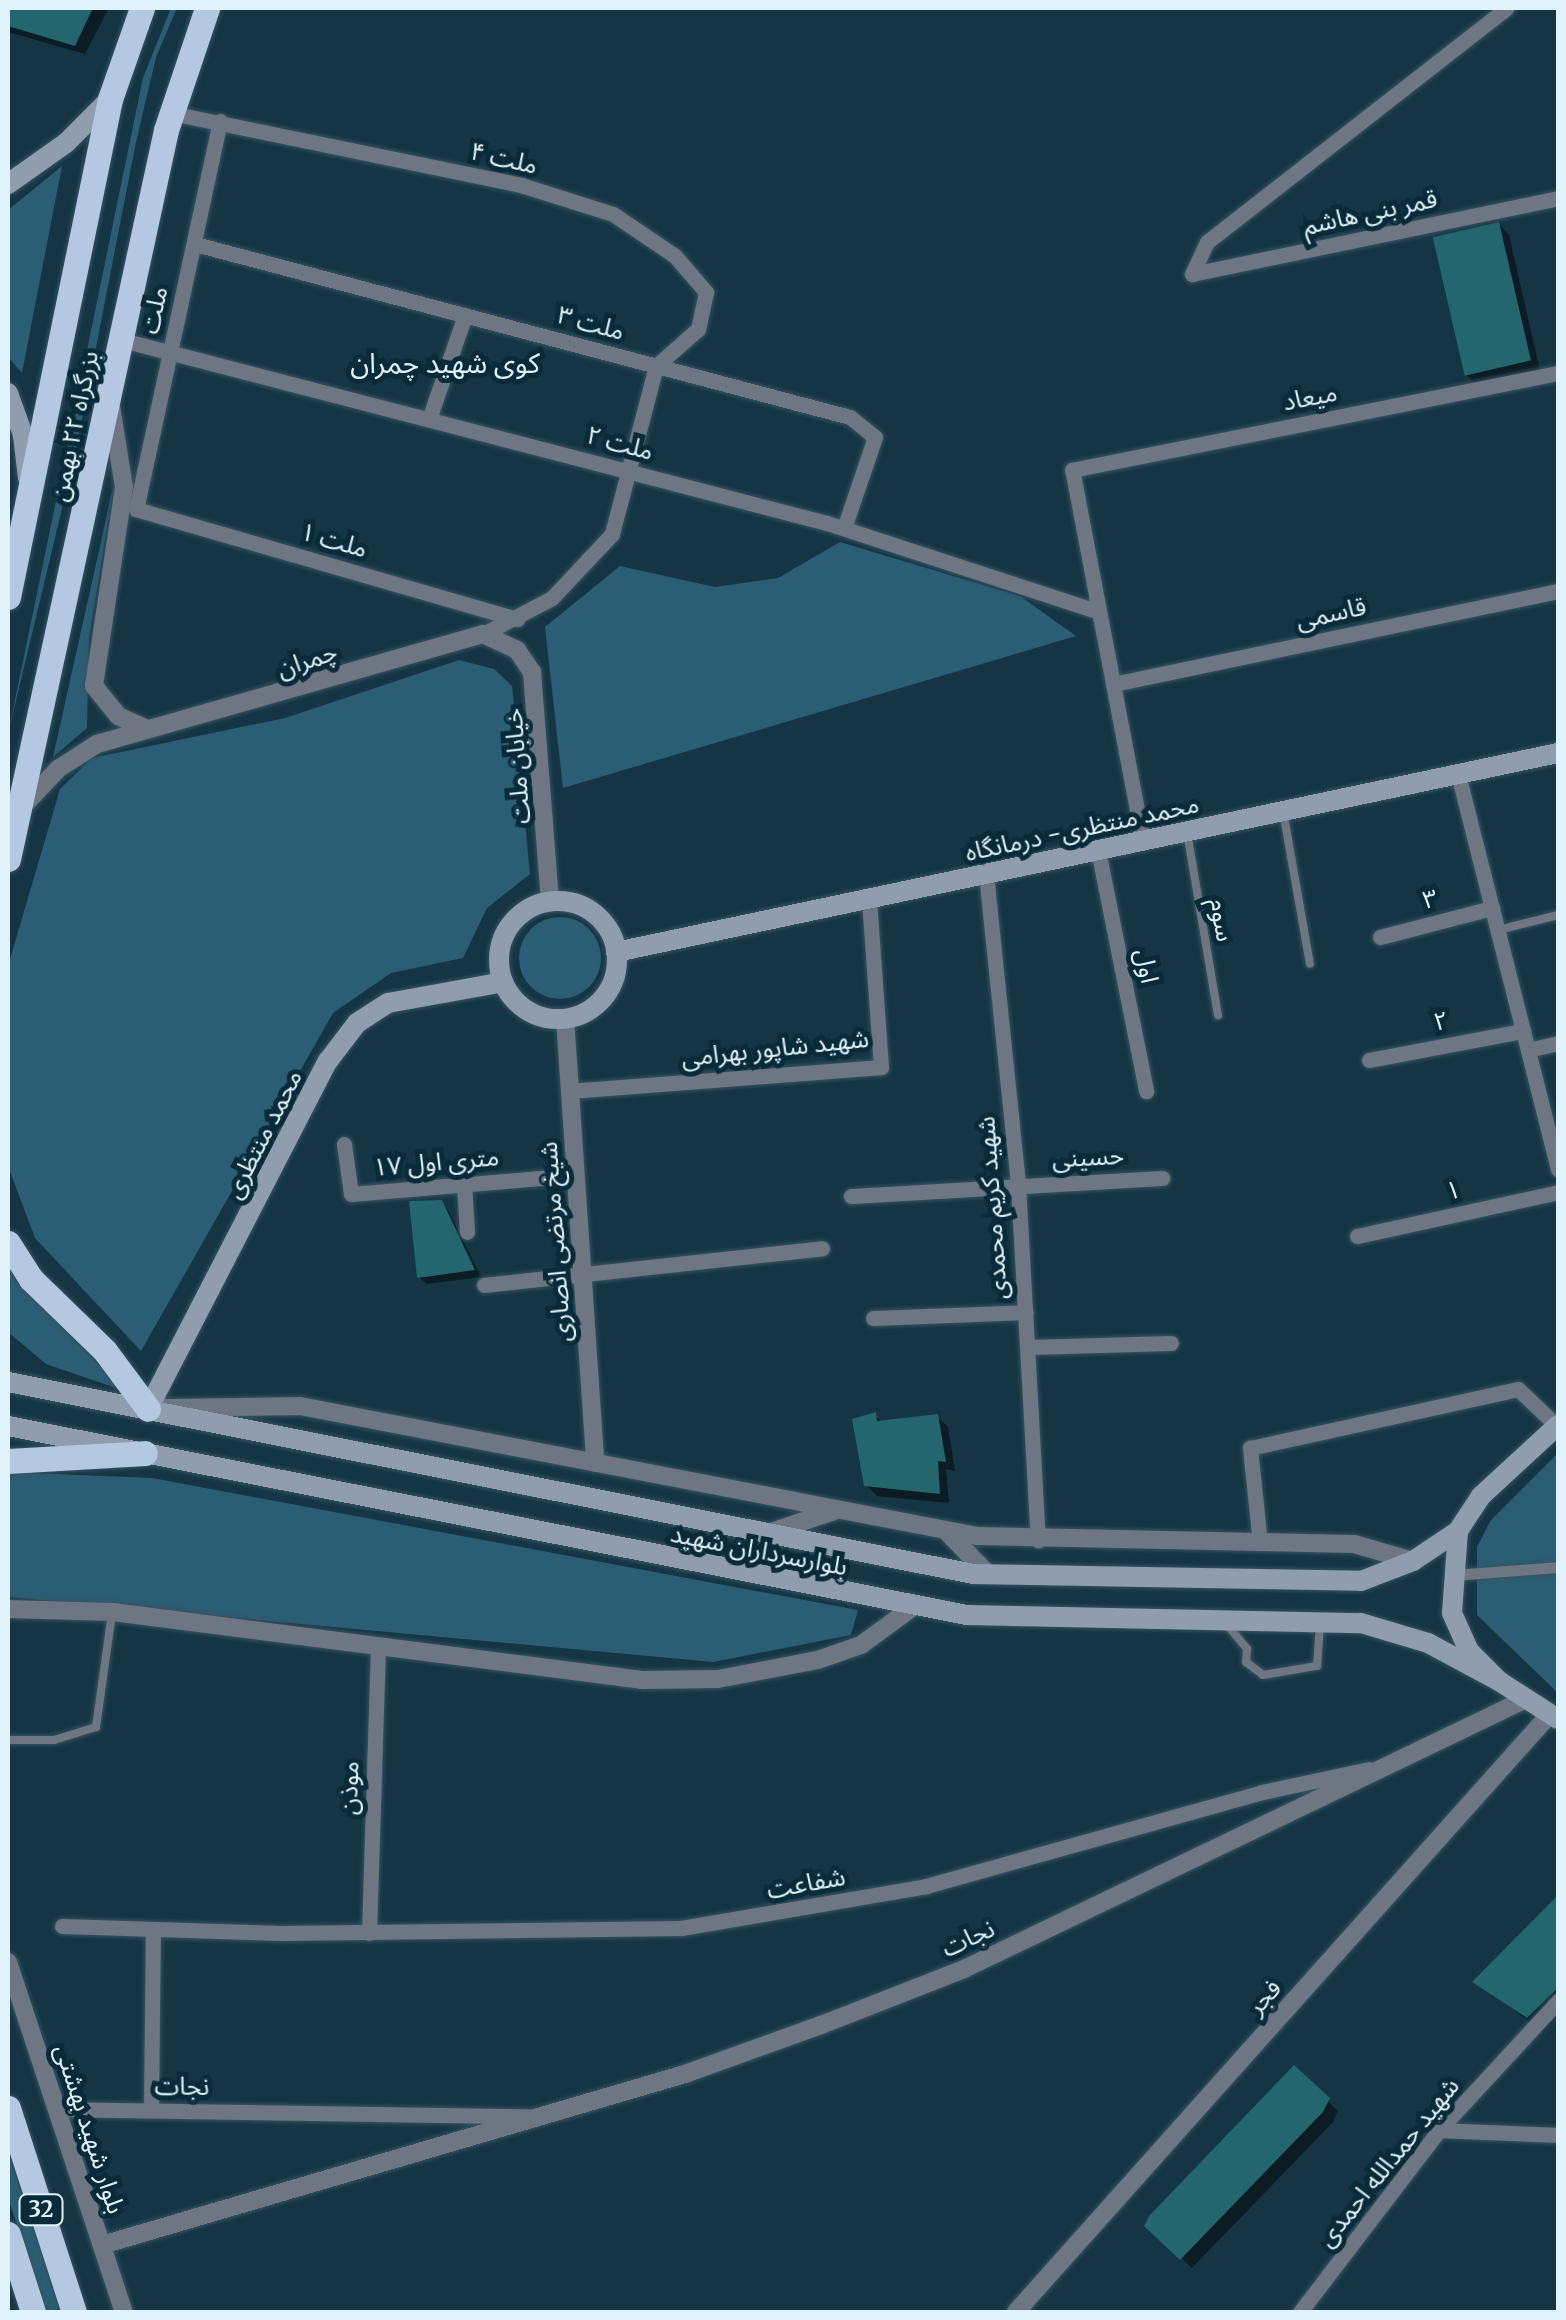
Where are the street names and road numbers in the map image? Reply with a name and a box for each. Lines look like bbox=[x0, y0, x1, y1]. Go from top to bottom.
street label: ملت ۴ bbox=[467, 136, 541, 180]
street label: قمر بنی هاشم bbox=[1300, 183, 1440, 241]
street label: ملت bbox=[134, 283, 174, 337]
street label: ملت ۳ bbox=[554, 300, 628, 346]
street label: بزرگراه ۲۲ بهمن bbox=[43, 348, 105, 504]
street label: میعاد bbox=[1280, 377, 1340, 417]
street label: ملت ۲ bbox=[583, 420, 657, 466]
street label: ملت ۱ bbox=[297, 516, 371, 564]
street label: قاسمی bbox=[1293, 591, 1369, 635]
street label: چمران bbox=[273, 636, 341, 684]
street label: خیابان ملت bbox=[498, 707, 536, 825]
street label: محمد منتظری- درمانگاه bbox=[962, 789, 1202, 867]
street label: ۳ bbox=[1419, 883, 1441, 915]
street label: سوم bbox=[1203, 896, 1241, 944]
street label: اول bbox=[1129, 946, 1165, 986]
street label: ۲ bbox=[1431, 1005, 1451, 1037]
street label: شهید شاپور بهرامی bbox=[680, 1023, 870, 1073]
street label: محمد منتظری bbox=[218, 1065, 308, 1203]
street label: شهید کریم محمدی bbox=[971, 1115, 1013, 1301]
street label: حسینی bbox=[1051, 1140, 1125, 1174]
street label: شیخ مرتضی انصاری bbox=[533, 1141, 577, 1343]
street label: ۱۷ متری اول bbox=[372, 1142, 500, 1182]
street label: ۱ bbox=[1443, 1174, 1463, 1206]
street label: بلوارسرداران شهید bbox=[668, 1518, 850, 1582]
street label: موذن bbox=[333, 1761, 365, 1815]
street label: شفاعت bbox=[764, 1861, 848, 1905]
street label: نجات bbox=[937, 1913, 999, 1963]
street label: فجر bbox=[1240, 1973, 1288, 2021]
street label: بلوار شهید بهشتی bbox=[48, 2041, 132, 2217]
street label: نجات bbox=[154, 2071, 210, 2101]
street label: شهید حمدالله احمدی bbox=[1311, 2071, 1465, 2253]
road number: 32 bbox=[18, 2193, 64, 2227]

